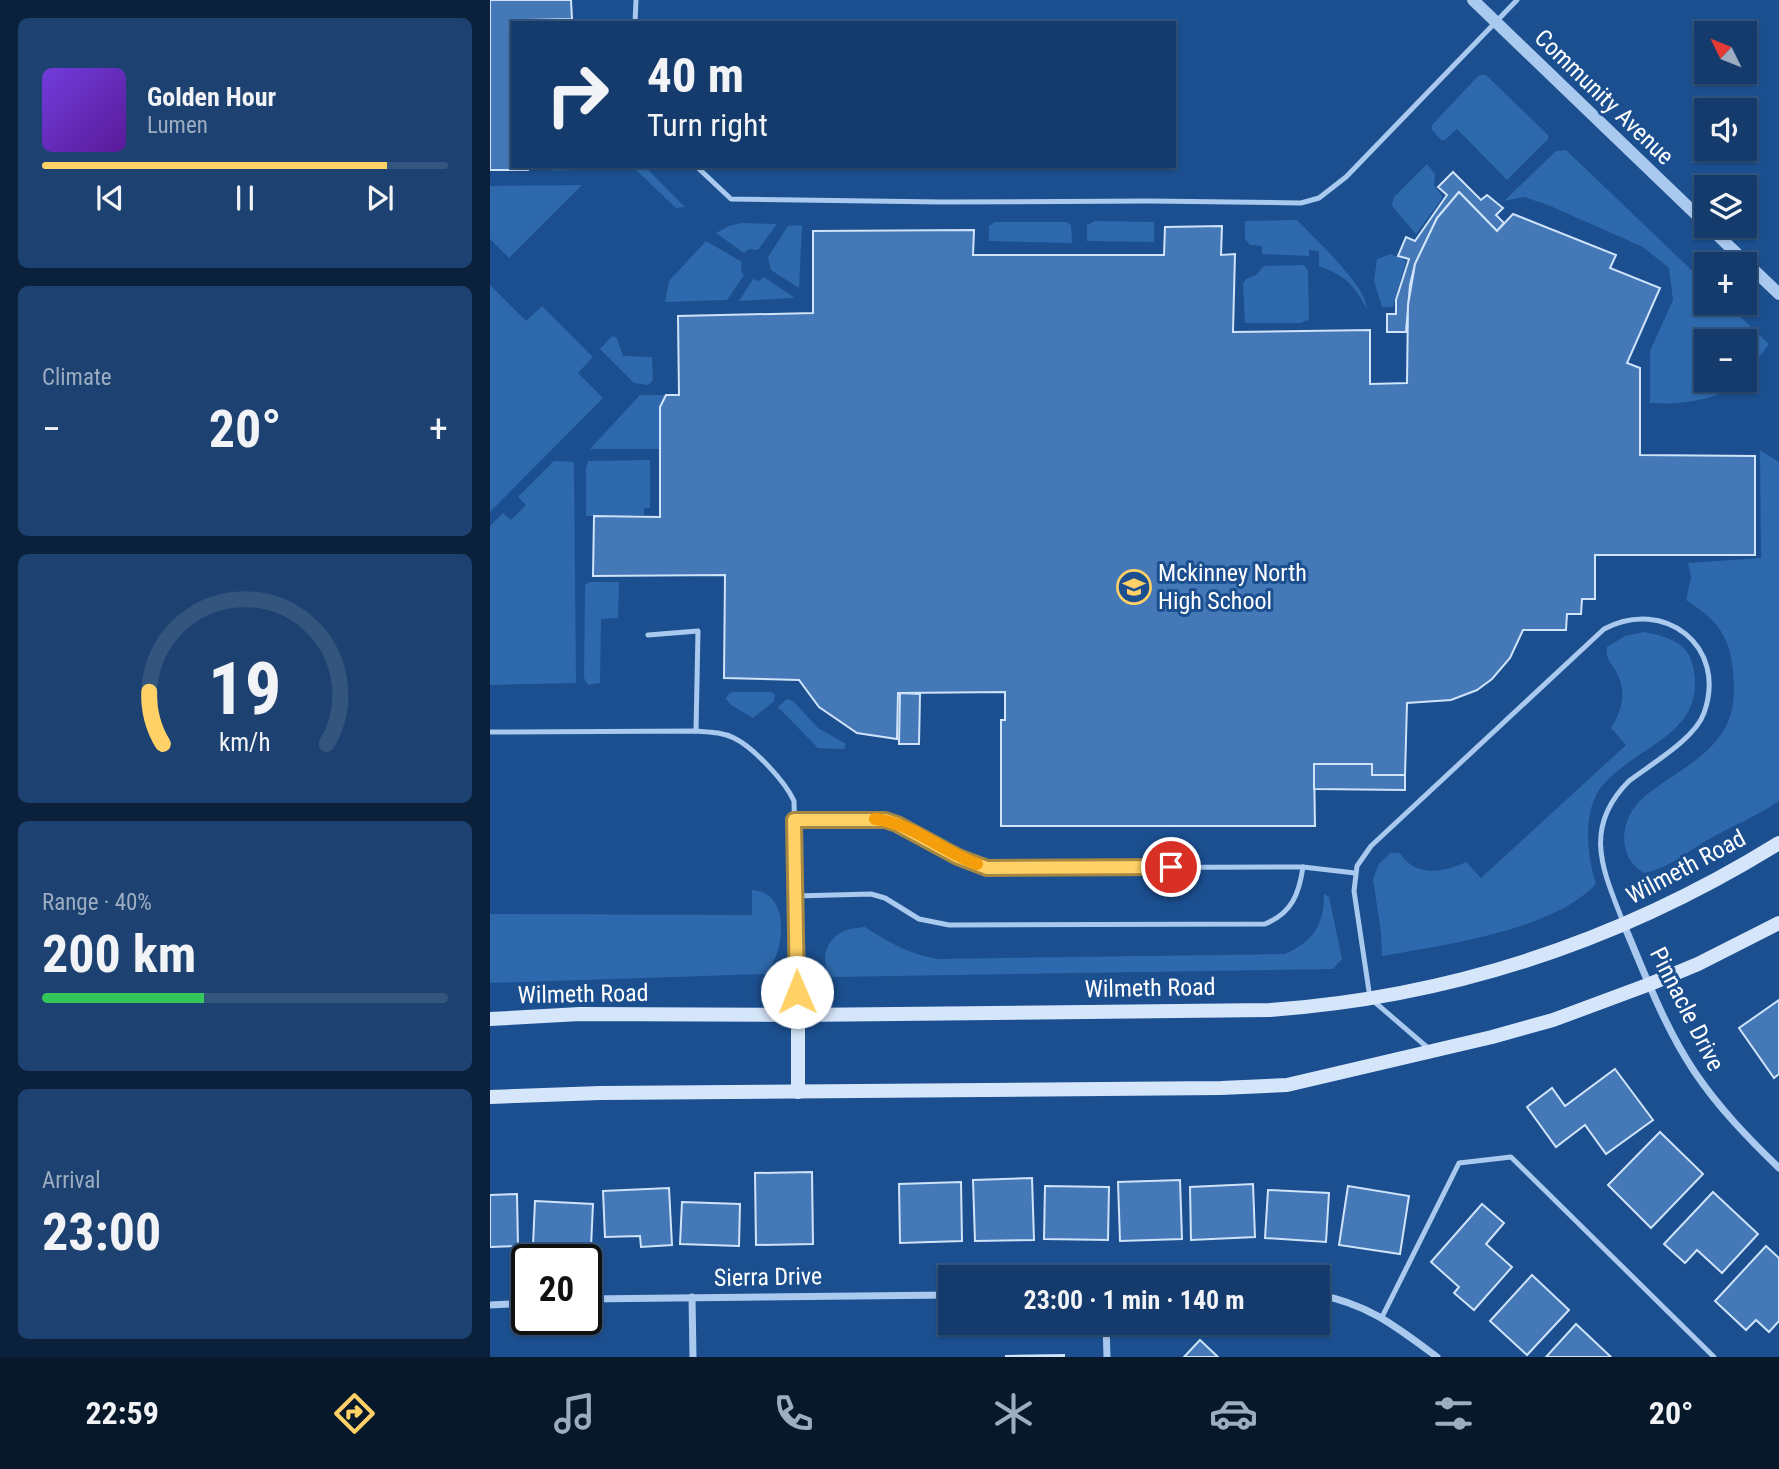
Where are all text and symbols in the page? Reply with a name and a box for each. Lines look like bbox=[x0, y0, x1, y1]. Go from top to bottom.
north arrow bbox=[1694, 21, 1757, 84]
map controls bbox=[1694, 21, 1757, 392]
street label: Community Avenue bbox=[1529, 24, 1679, 170]
text: 40 m bbox=[647, 47, 744, 104]
icon: right bbox=[532, 49, 623, 140]
text: Golden Hour bbox=[147, 82, 276, 112]
button: sound bbox=[1694, 98, 1757, 161]
text: Turn right bbox=[647, 106, 768, 144]
text: Lumen bbox=[147, 112, 208, 139]
button: layers bbox=[1694, 175, 1757, 238]
icon: previous bbox=[91, 179, 129, 217]
icon: pause bbox=[226, 179, 264, 217]
icon: next bbox=[361, 179, 399, 217]
button: + bbox=[1694, 252, 1757, 315]
button: − bbox=[1694, 329, 1757, 392]
text: Climate bbox=[42, 364, 112, 391]
text: 20° bbox=[209, 399, 281, 460]
text: − bbox=[42, 407, 61, 451]
text: + bbox=[429, 407, 448, 451]
place label: Mckinney North High School bbox=[1158, 559, 1307, 615]
school or university icon: Mckinney North High School bbox=[1115, 568, 1153, 606]
text: 19 bbox=[208, 647, 282, 733]
text: km/h bbox=[219, 728, 271, 757]
street label: Wilmeth Road bbox=[1622, 824, 1750, 910]
pin bbox=[1141, 837, 1201, 897]
icon: arrive bbox=[1152, 848, 1190, 886]
text: Range · 40% bbox=[42, 889, 152, 916]
text: 200 km bbox=[42, 924, 196, 985]
street label: Pinnacle Drive bbox=[1644, 943, 1730, 1075]
position arrow bbox=[760, 955, 834, 1029]
street label: Wilmeth Road bbox=[1084, 973, 1216, 1003]
street label: Wilmeth Road bbox=[517, 979, 649, 1009]
text: Arrival bbox=[42, 1167, 101, 1194]
text: 23:00 bbox=[42, 1202, 161, 1263]
speed limit sign: 20 bbox=[511, 1244, 602, 1335]
street label: Sierra Drive bbox=[714, 1262, 822, 1292]
text: 23:00 · 1 min · 140 m bbox=[1024, 1285, 1244, 1315]
icon: directions bbox=[330, 1389, 379, 1438]
icon: music bbox=[550, 1389, 599, 1438]
icon: phone bbox=[769, 1389, 818, 1438]
icon: climate bbox=[989, 1389, 1038, 1438]
icon: car bbox=[1209, 1389, 1258, 1438]
icon: filters bbox=[1429, 1389, 1478, 1438]
text: 22:59 bbox=[85, 1394, 159, 1432]
text: 20° bbox=[1649, 1394, 1694, 1432]

